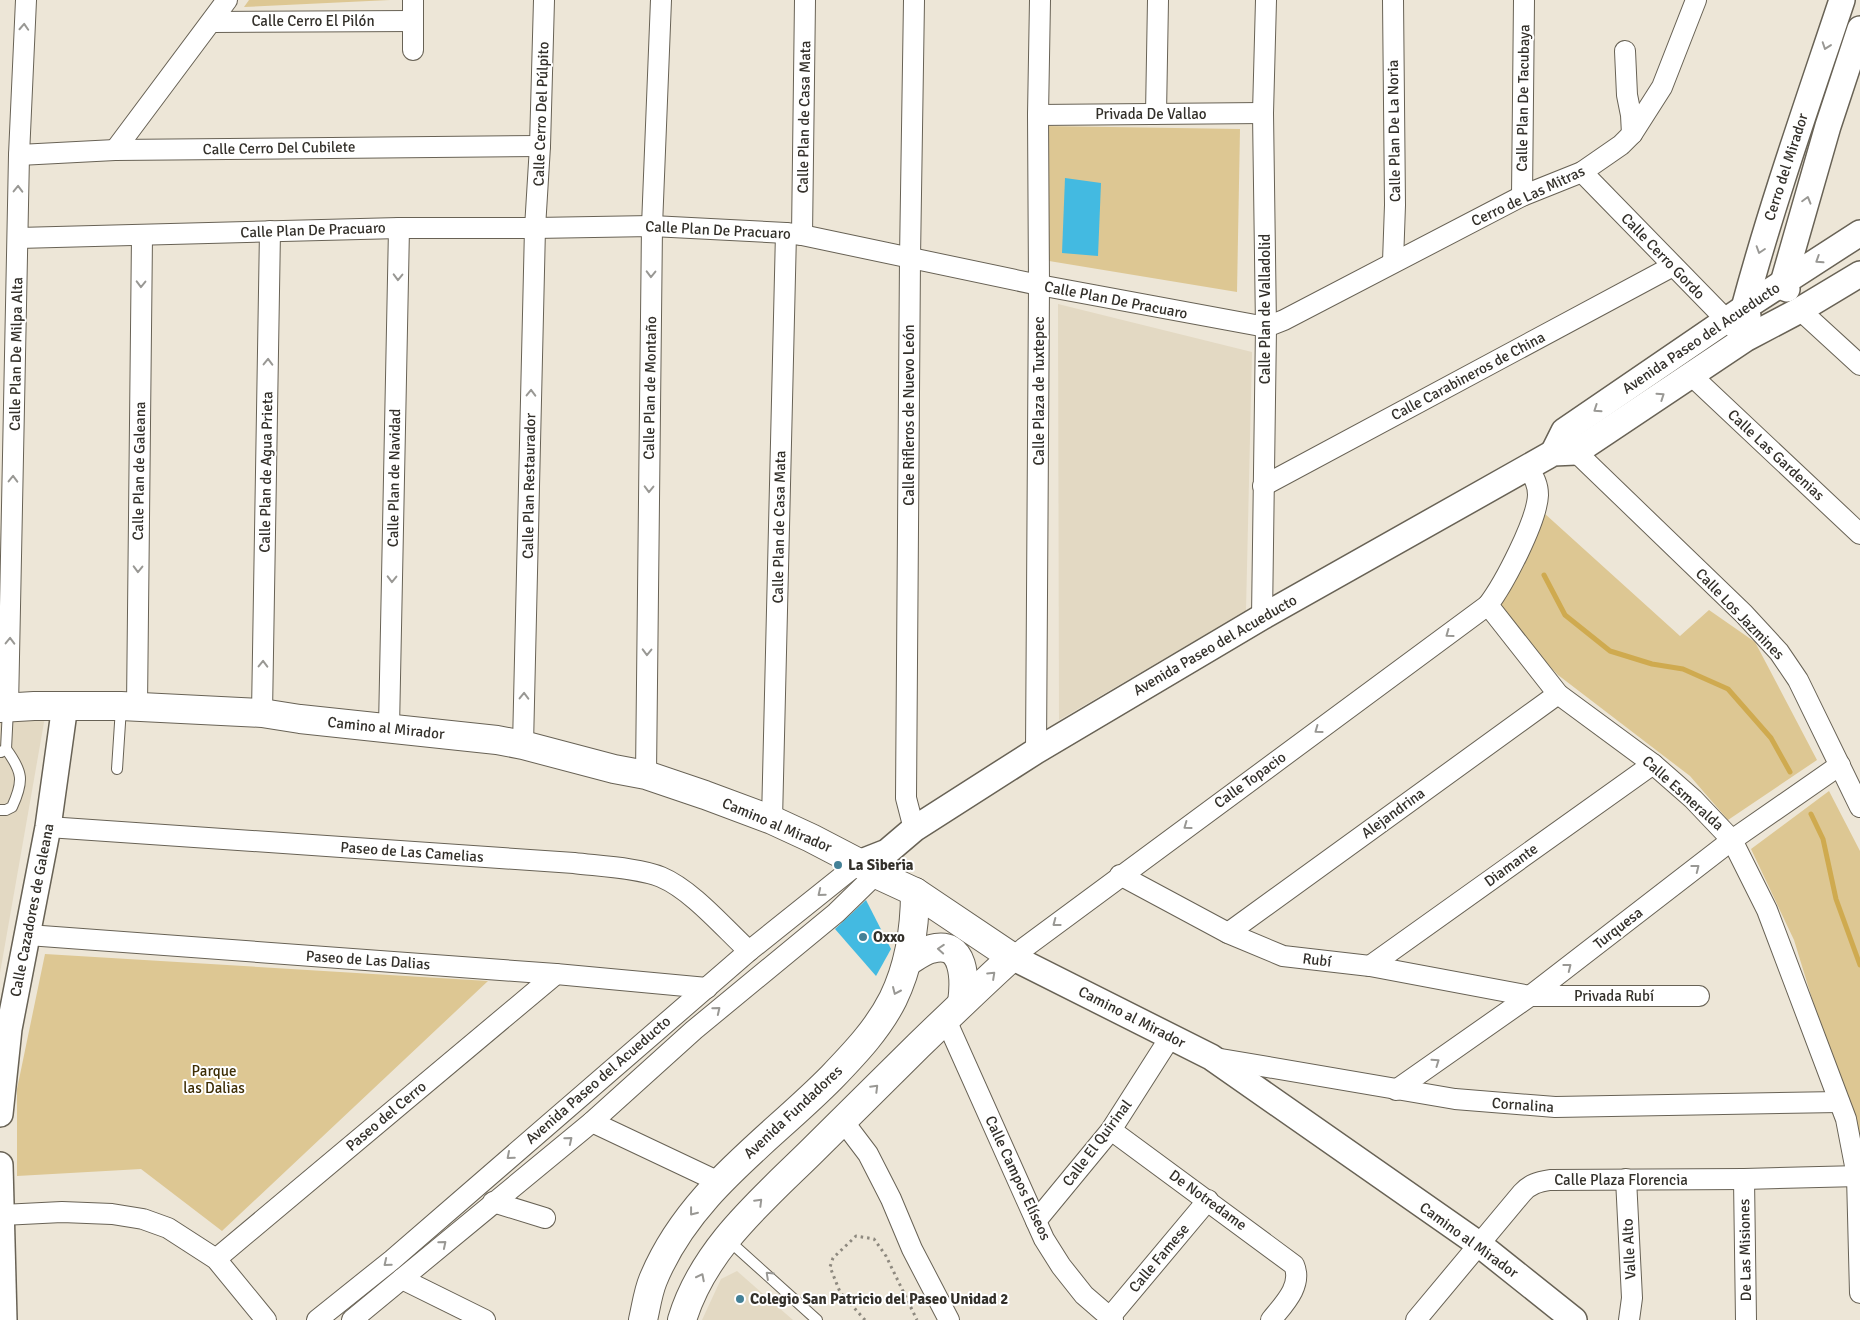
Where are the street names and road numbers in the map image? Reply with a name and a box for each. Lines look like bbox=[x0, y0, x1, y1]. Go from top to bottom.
street label: Calle Cerro El Pilón bbox=[251, 12, 375, 30]
street label: Calle Plan De Tacubaya bbox=[1513, 24, 1533, 172]
street label: Calle Plan de Casa Mata bbox=[794, 40, 814, 194]
street label: Calle Cerro Del Púlpito bbox=[529, 41, 553, 187]
street label: Calle Plan De La Noria bbox=[1384, 60, 1404, 202]
street label: Privada De Vallao bbox=[1095, 105, 1207, 123]
street label: Cerro del Mirador bbox=[1760, 111, 1812, 223]
street label: Calle Cerro Del Cubilete bbox=[203, 138, 355, 158]
street label: Cerro de Las Mitras bbox=[1468, 162, 1588, 230]
street label: Calle Cerro Gordo bbox=[1617, 209, 1709, 303]
street label: Calle Plan De Pracuaro bbox=[645, 217, 791, 243]
street label: Calle Plan De Pracuaro bbox=[240, 218, 386, 242]
street label: Calle Plan de Valladolid bbox=[1256, 234, 1274, 384]
street label: Calle Plan De Milpa Alta bbox=[6, 277, 26, 431]
street label: Calle Plan De Pracuaro bbox=[1043, 277, 1189, 323]
street label: Avenida Paseo del Acueducto bbox=[1619, 278, 1783, 398]
street label: Calle Plan de Montaño bbox=[640, 316, 660, 460]
street label: Calle Plaza de Tuxtepec bbox=[1030, 316, 1048, 466]
street label: Calle Rifleros de Nuevo León bbox=[900, 324, 918, 506]
street label: Calle Carabineros de China bbox=[1388, 328, 1548, 424]
street label: Calle Plan de Agua Prieta bbox=[256, 391, 276, 553]
street label: Calle Plan de Galeana bbox=[129, 401, 149, 541]
street label: Calle Las Gardenias bbox=[1724, 406, 1828, 505]
street label: Calle Plan de Navidad bbox=[384, 409, 404, 547]
street label: Calle Plan Restaurador bbox=[519, 412, 539, 559]
street label: Calle Plan de Casa Mata bbox=[769, 450, 789, 604]
street label: Calle Los Jazmines bbox=[1692, 565, 1788, 664]
street label: Avenida Paseo del Acueducto bbox=[1130, 591, 1300, 699]
street label: Camino al Mirador bbox=[327, 713, 446, 743]
street label: Calle Topacio bbox=[1211, 748, 1290, 812]
street label: Calle Esmeralda bbox=[1639, 752, 1727, 834]
street label: Alejandrina bbox=[1358, 784, 1428, 842]
street label: Camino al Mirador bbox=[719, 794, 835, 856]
street label: Calle Cazadores de Galeana bbox=[6, 822, 58, 998]
street label: Paseo de Las Camelias bbox=[340, 838, 485, 866]
street label: Diamante bbox=[1481, 840, 1541, 890]
street label: Turquesa bbox=[1590, 903, 1646, 953]
street label: Paseo de Las Dalias bbox=[305, 947, 431, 973]
street label: Rubí bbox=[1302, 949, 1332, 971]
street label: Camino al Mirador bbox=[1076, 982, 1189, 1052]
street label: Privada Rubí bbox=[1574, 987, 1654, 1005]
street label: Avenida Paseo del Acueducto bbox=[522, 1012, 674, 1148]
street label: Avenida Fundadores bbox=[740, 1061, 846, 1162]
street label: Paseo del Cerro bbox=[342, 1077, 430, 1155]
street label: Cornalina bbox=[1491, 1094, 1555, 1116]
street label: Calle El Quirinal bbox=[1058, 1096, 1136, 1190]
street label: Calle Campos Elíseos bbox=[981, 1113, 1055, 1244]
street label: De Notredame bbox=[1166, 1166, 1250, 1234]
street label: Calle Plaza Florencia bbox=[1554, 1171, 1688, 1189]
street label: Camino al Mirador bbox=[1416, 1198, 1522, 1282]
street label: De Las Misiones bbox=[1735, 1198, 1755, 1301]
street label: Valle Alto bbox=[1618, 1218, 1640, 1280]
street label: Calle Famese bbox=[1125, 1220, 1193, 1296]

